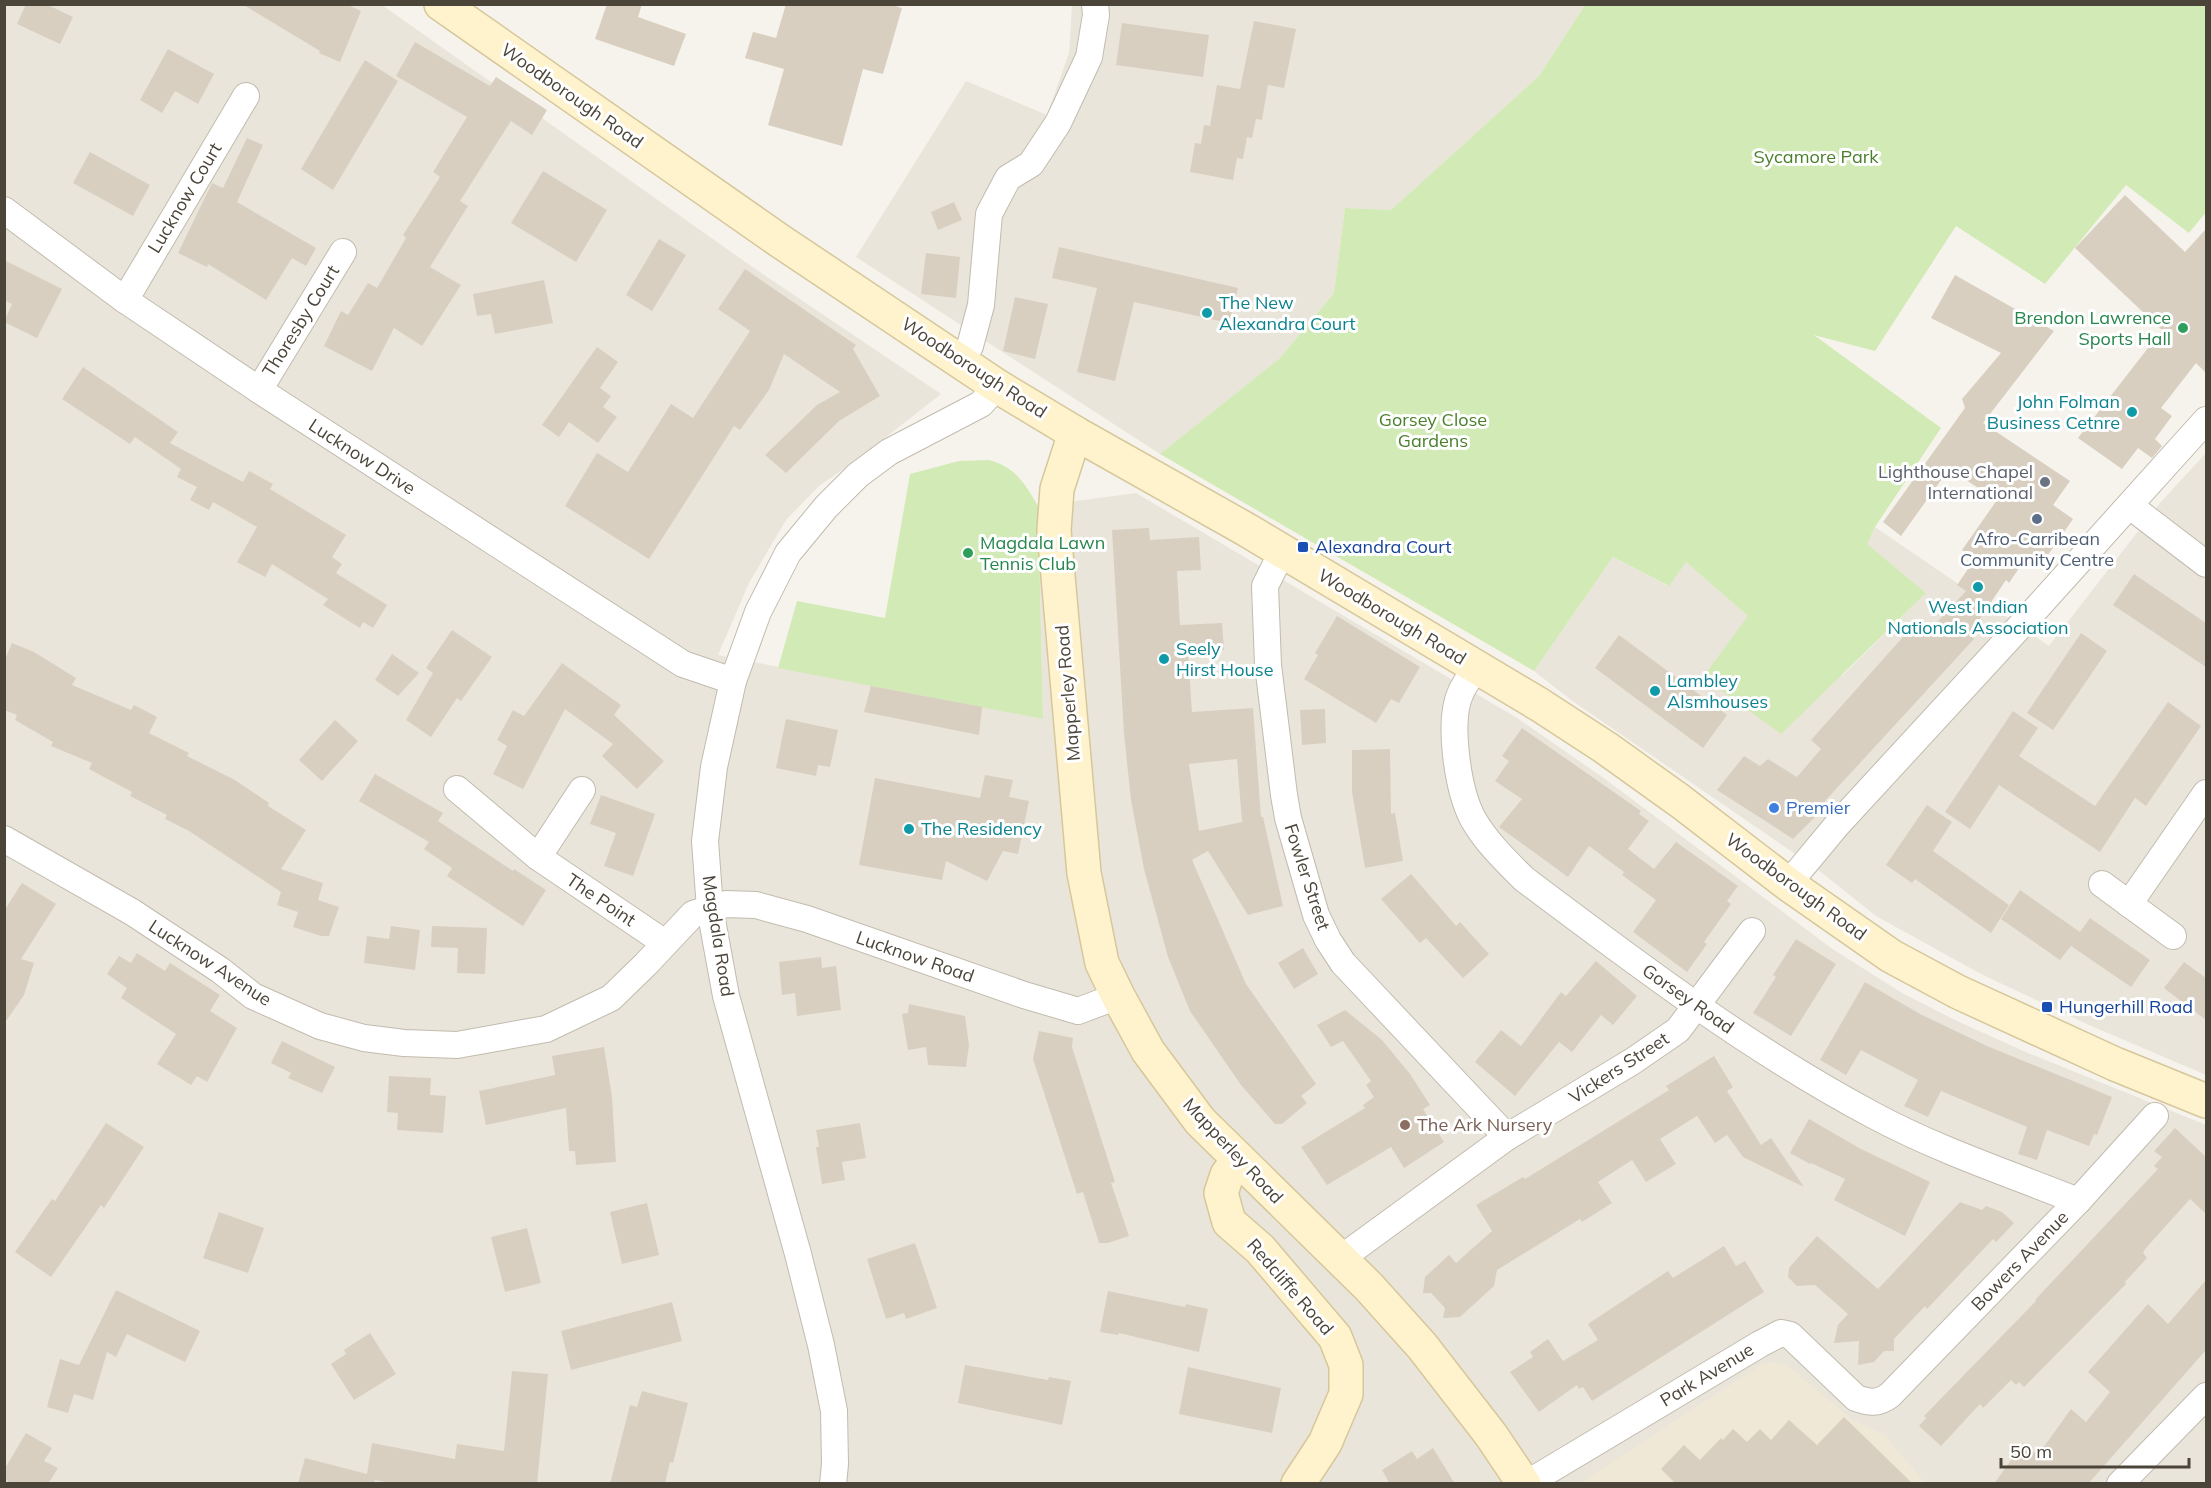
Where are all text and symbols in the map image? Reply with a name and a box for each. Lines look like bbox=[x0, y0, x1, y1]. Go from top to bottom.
street label: Woodborough Road bbox=[497, 38, 648, 153]
street label: Lucknow Court bbox=[143, 138, 227, 257]
park label: Sycamore Park bbox=[1753, 145, 1879, 168]
street label: Thoresby Court bbox=[257, 261, 344, 381]
place label: The New Alexandra Court bbox=[1219, 291, 1356, 335]
marker: The New Alexandra Court bbox=[1200, 306, 1214, 320]
place label: Brendon Lawrence Sports Hall bbox=[2014, 306, 2171, 350]
street label: Woodborough Road bbox=[897, 312, 1051, 423]
marker: Brendon Lawrence Sports Hall bbox=[2176, 321, 2190, 335]
place label: John Folman Business Cetnre bbox=[1987, 390, 2120, 434]
marker: John Folman Business Cetnre bbox=[2125, 405, 2139, 419]
park label: Gorsey Close Gardens bbox=[1379, 408, 1487, 452]
street label: Lucknow Drive bbox=[305, 414, 420, 500]
place label: Lighthouse Chapel International bbox=[1878, 460, 2033, 504]
marker: Lighthouse Chapel International bbox=[2038, 475, 2052, 489]
marker: Afro-Carribean Community Centre bbox=[2030, 512, 2044, 526]
place label: Afro-Carribean Community Centre bbox=[1960, 527, 2114, 571]
place label: Magdala Lawn Tennis Club bbox=[980, 531, 1105, 575]
place label: Alexandra Court bbox=[1315, 535, 1452, 558]
marker: Alexandra Court bbox=[1296, 540, 1310, 554]
marker: Magdala Lawn Tennis Club bbox=[961, 546, 975, 560]
street label: Woodborough Road bbox=[1314, 563, 1470, 670]
marker: West Indian Nationals Association bbox=[1971, 580, 1985, 594]
place label: West Indian Nationals Association bbox=[1887, 595, 2069, 639]
street label: Mapperley Road bbox=[1050, 624, 1085, 762]
place label: Seely Hirst House bbox=[1176, 637, 1274, 681]
marker: Seely Hirst House bbox=[1157, 652, 1171, 666]
place label: Lambley Alsmhouses bbox=[1667, 669, 1768, 713]
marker: Lambley Alsmhouses bbox=[1648, 684, 1662, 698]
place label: Premier bbox=[1786, 796, 1851, 819]
marker: Premier bbox=[1767, 801, 1781, 815]
place label: The Residency bbox=[921, 817, 1042, 840]
street label: Fowler Street bbox=[1279, 821, 1336, 933]
marker: The Residency bbox=[902, 822, 916, 836]
street label: Woodborough Road bbox=[1721, 828, 1871, 945]
street label: The Point bbox=[562, 868, 640, 931]
street label: Magdala Road bbox=[698, 874, 739, 998]
street label: Lucknow Avenue bbox=[144, 914, 276, 1011]
street label: Lucknow Road bbox=[853, 926, 977, 987]
street label: Gorsey Road bbox=[1638, 959, 1739, 1039]
place label: Hungerhill Road bbox=[2059, 995, 2193, 1018]
marker: Hungerhill Road bbox=[2040, 1000, 2054, 1014]
street label: Vickers Street bbox=[1564, 1027, 1673, 1108]
street label: Mapperley Road bbox=[1178, 1093, 1288, 1208]
place label: The Ark Nursery bbox=[1417, 1113, 1553, 1136]
marker: The Ark Nursery bbox=[1398, 1118, 1412, 1132]
street label: Bowers Avenue bbox=[1966, 1206, 2073, 1316]
street label: Redcliffe Road bbox=[1242, 1234, 1339, 1340]
street label: Park Avenue bbox=[1656, 1338, 1758, 1412]
scale bar bbox=[2001, 1431, 2188, 1469]
text: 50 m bbox=[2010, 1440, 2052, 1463]

